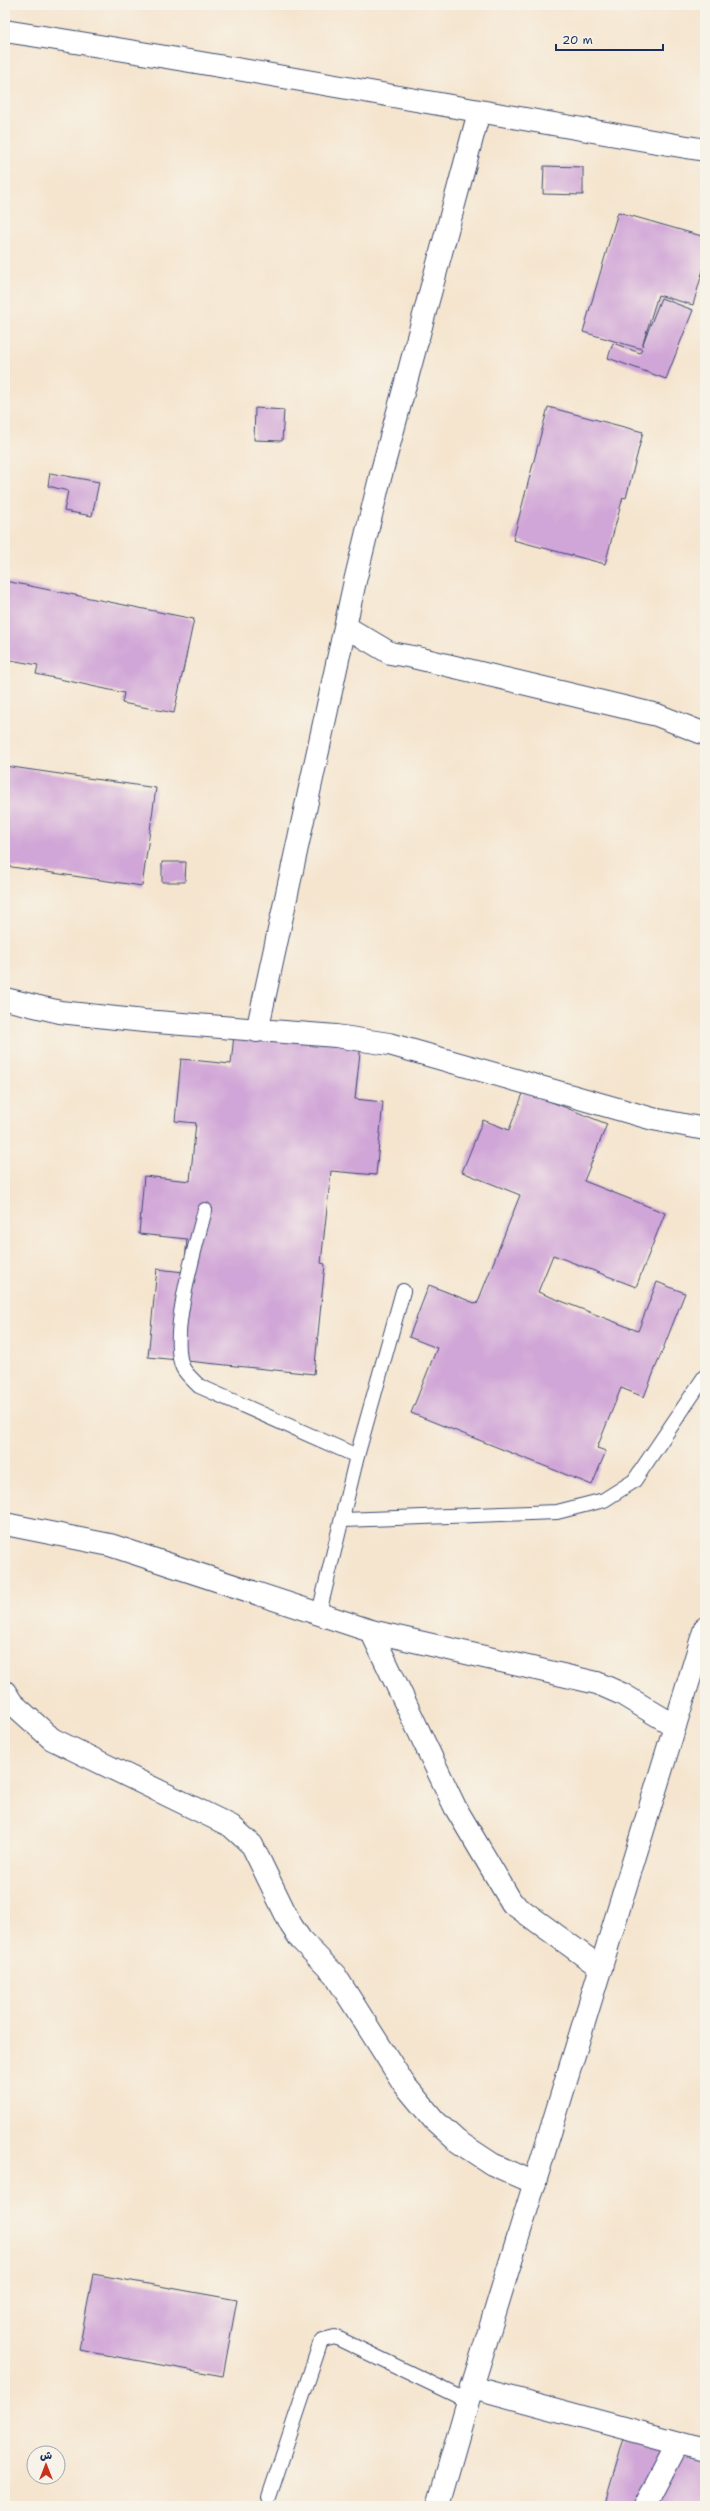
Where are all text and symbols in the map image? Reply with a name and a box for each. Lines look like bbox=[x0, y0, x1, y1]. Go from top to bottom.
scale bar bbox=[556, 26, 663, 52]
text: 20 m bbox=[562, 32, 593, 48]
north arrow bbox=[26, 2445, 66, 2485]
text: ش bbox=[40, 2448, 52, 2463]

